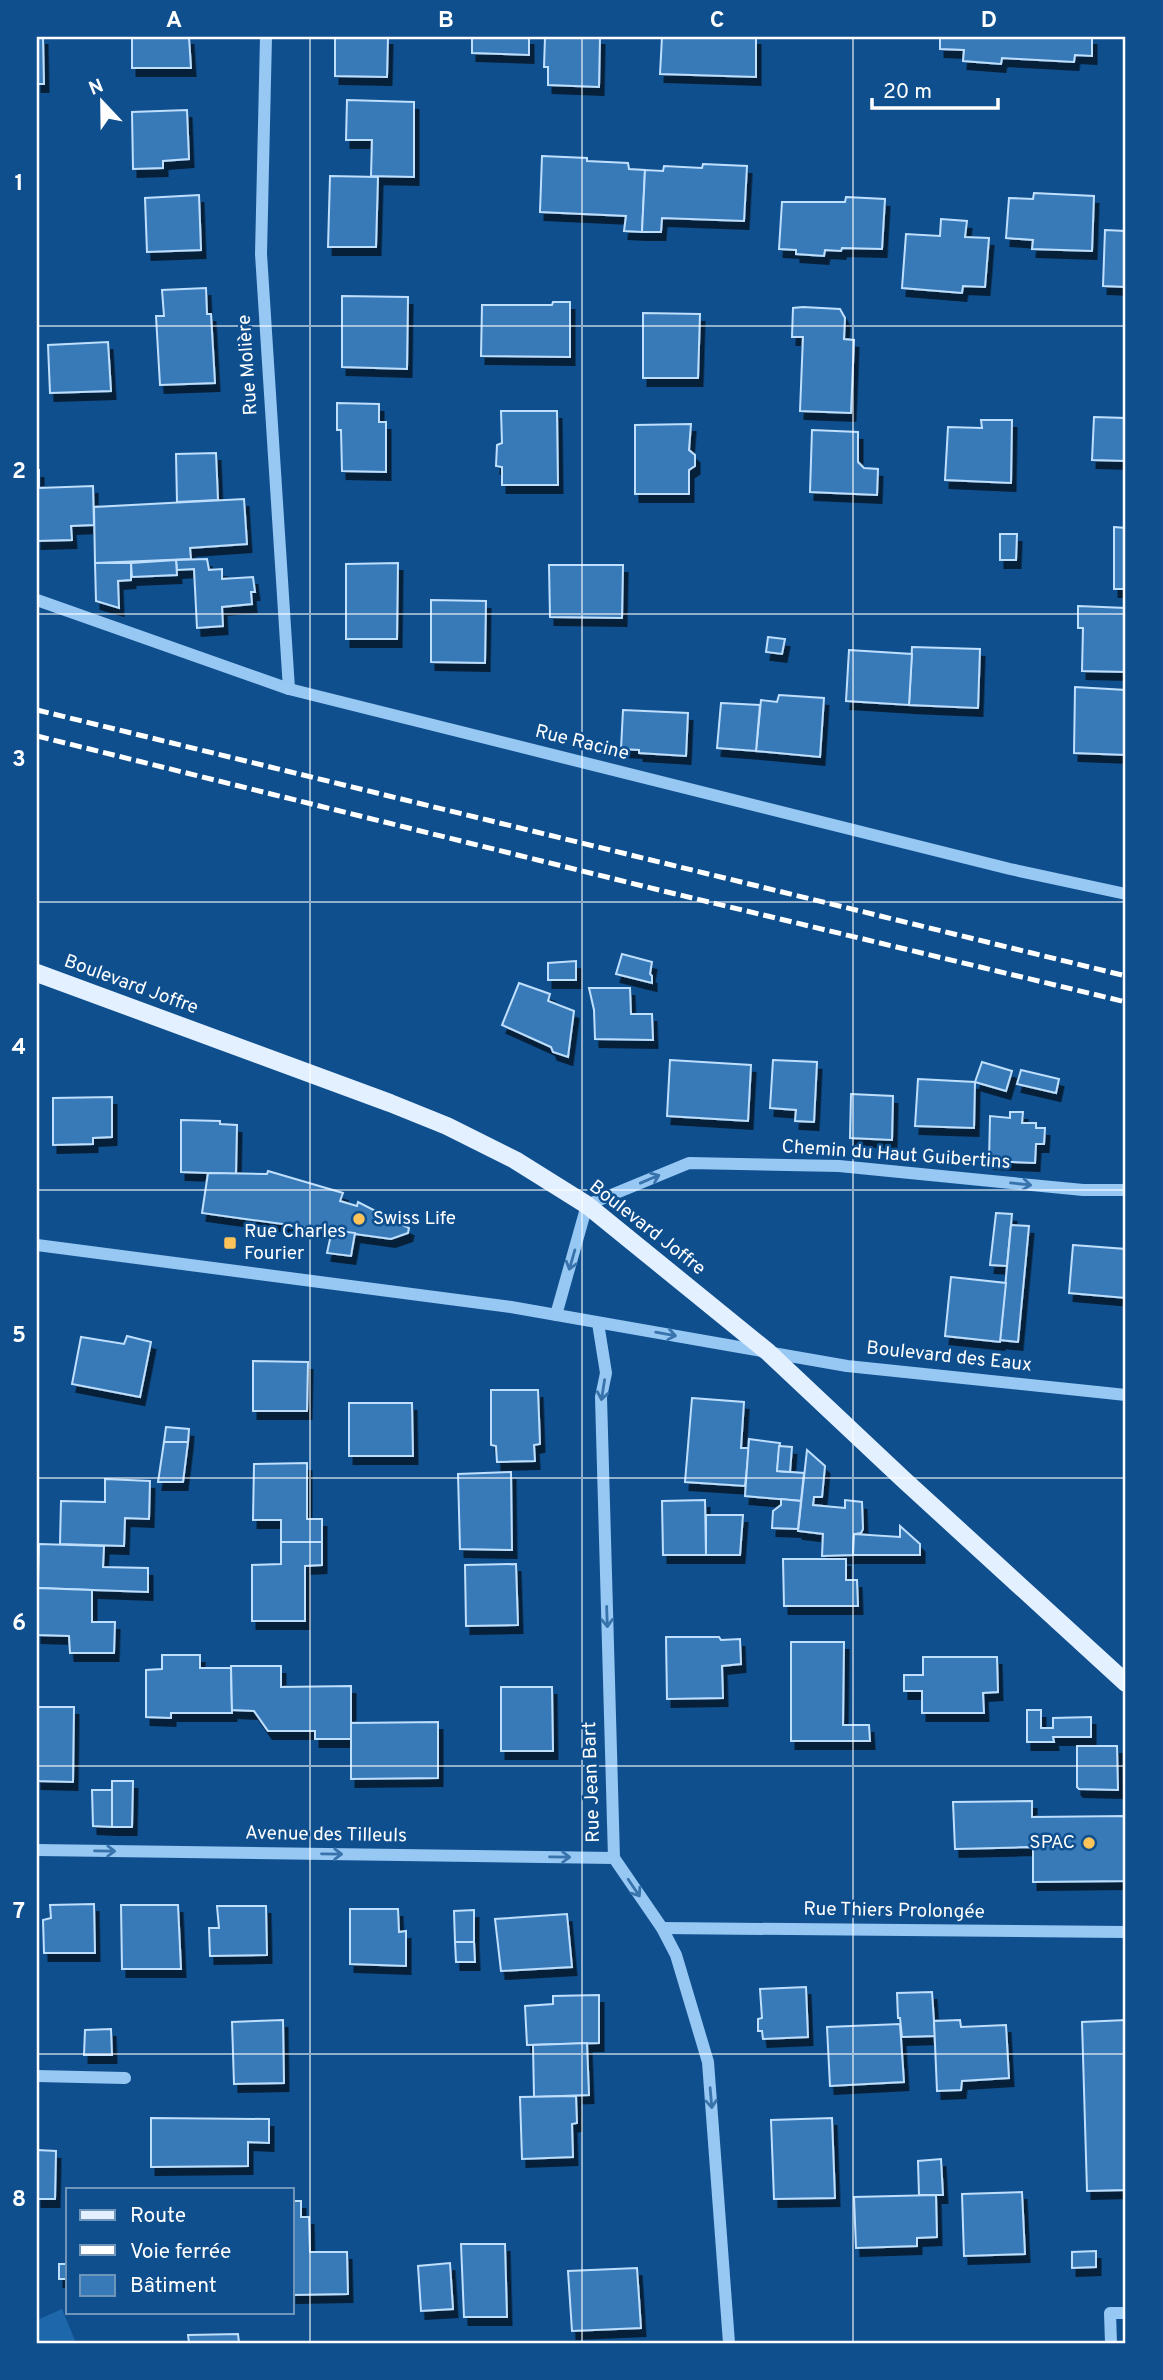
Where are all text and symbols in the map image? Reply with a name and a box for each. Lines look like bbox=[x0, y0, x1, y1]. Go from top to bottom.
text: A bbox=[166, 7, 182, 36]
text: B bbox=[438, 7, 454, 36]
text: C bbox=[710, 7, 724, 36]
text: D bbox=[981, 7, 997, 36]
north arrow bbox=[66, 66, 136, 136]
scale bar bbox=[872, 66, 998, 110]
text: N bbox=[86, 74, 107, 102]
text: 20 m bbox=[883, 79, 932, 106]
text: 1 bbox=[14, 170, 24, 199]
street label: Rue Molière bbox=[233, 314, 263, 416]
text: 2 bbox=[12, 458, 26, 487]
street label: Rue Racine bbox=[533, 720, 631, 766]
text: 3 bbox=[12, 746, 26, 775]
street label: Boulevard Joffre bbox=[60, 950, 202, 1020]
text: 4 bbox=[12, 1034, 26, 1063]
street label: Chemin du Haut Guibertins bbox=[781, 1135, 1011, 1175]
one-way arrow bbox=[639, 1172, 661, 1185]
street label: Boulevard Joffre bbox=[584, 1175, 710, 1281]
one-way arrow bbox=[1009, 1177, 1032, 1190]
place label: Swiss Life bbox=[373, 1207, 456, 1231]
marker: Swiss Life bbox=[351, 1211, 367, 1227]
place label: Rue Charles Fourier bbox=[244, 1220, 346, 1266]
marker: Rue Charles Fourier bbox=[222, 1235, 238, 1251]
one-way arrow bbox=[564, 1249, 577, 1271]
text: 5 bbox=[12, 1322, 26, 1351]
one-way arrow bbox=[654, 1328, 676, 1341]
street label: Boulevard des Eaux bbox=[865, 1336, 1033, 1378]
one-way arrow bbox=[596, 1378, 609, 1401]
one-way arrow bbox=[600, 1606, 613, 1629]
text: 6 bbox=[12, 1610, 26, 1639]
street label: Rue Jean Bart bbox=[578, 1721, 606, 1843]
street label: Avenue des Tilleuls bbox=[245, 1822, 407, 1848]
place label: SPAC bbox=[1029, 1831, 1075, 1855]
marker: SPAC bbox=[1081, 1835, 1097, 1851]
one-way arrow bbox=[93, 1844, 116, 1858]
one-way arrow bbox=[321, 1847, 344, 1861]
one-way arrow bbox=[548, 1850, 571, 1864]
one-way arrow bbox=[627, 1877, 641, 1897]
street label: Rue Thiers Prolongée bbox=[803, 1897, 985, 1925]
text: 7 bbox=[13, 1898, 25, 1927]
one-way arrow bbox=[705, 2086, 718, 2109]
text: 8 bbox=[12, 2186, 26, 2215]
legend bbox=[66, 2188, 294, 2314]
text: Route bbox=[130, 2203, 186, 2230]
text: Voie ferrée bbox=[130, 2239, 231, 2266]
text: Bâtiment bbox=[130, 2273, 217, 2300]

